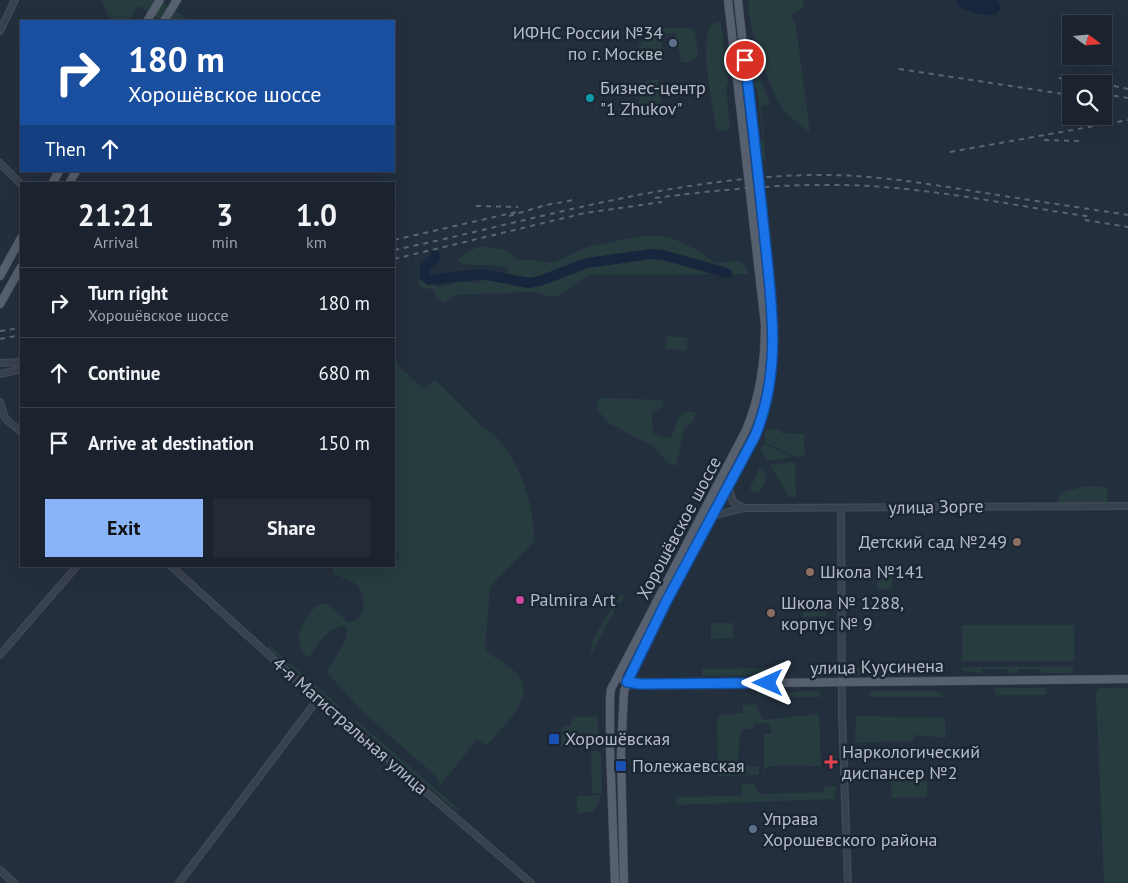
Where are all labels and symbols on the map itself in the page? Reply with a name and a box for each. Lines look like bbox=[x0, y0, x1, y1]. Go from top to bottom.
north arrow bbox=[1062, 15, 1112, 65]
place label: ИФНС России №34 по г. Москве bbox=[513, 21, 663, 65]
marker: ИФНС России №34 по г. Москве bbox=[667, 37, 679, 49]
pin bbox=[724, 39, 766, 81]
place label: Бизнес-центр "1 Zhukov" bbox=[600, 76, 706, 120]
marker: Бизнес-центр "1 Zhukov" bbox=[584, 92, 596, 104]
street label: Хорошёвское шоссе bbox=[631, 452, 726, 603]
street label: улица Зорге bbox=[888, 494, 984, 519]
place label: Детский сад №249 bbox=[859, 530, 1007, 553]
marker: Детский сад №249 bbox=[1011, 536, 1023, 548]
place label: Школа №141 bbox=[820, 560, 924, 583]
marker: Школа №141 bbox=[804, 566, 816, 578]
place label: Palmira Art bbox=[530, 588, 616, 611]
place label: Школа № 1288, корпус № 9 bbox=[781, 591, 904, 635]
marker: Palmira Art bbox=[514, 594, 526, 606]
marker: Школа № 1288, корпус № 9 bbox=[765, 607, 777, 619]
street label: 4-я Магистральная улица bbox=[268, 652, 433, 799]
street label: улица Куусинена bbox=[810, 654, 944, 679]
position arrow bbox=[741, 656, 793, 708]
place label: Хорошёвская bbox=[565, 727, 670, 750]
marker: Хорошёвская bbox=[547, 732, 561, 746]
place label: Наркологический диспансер №2 bbox=[842, 740, 980, 784]
place label: Полежаевская bbox=[632, 754, 745, 777]
marker: Наркологический диспансер №2 bbox=[824, 755, 838, 769]
marker: Полежаевская bbox=[614, 759, 628, 773]
place label: Управа Хорошевского района bbox=[763, 807, 938, 851]
marker: Управа Хорошевского района bbox=[747, 823, 759, 835]

